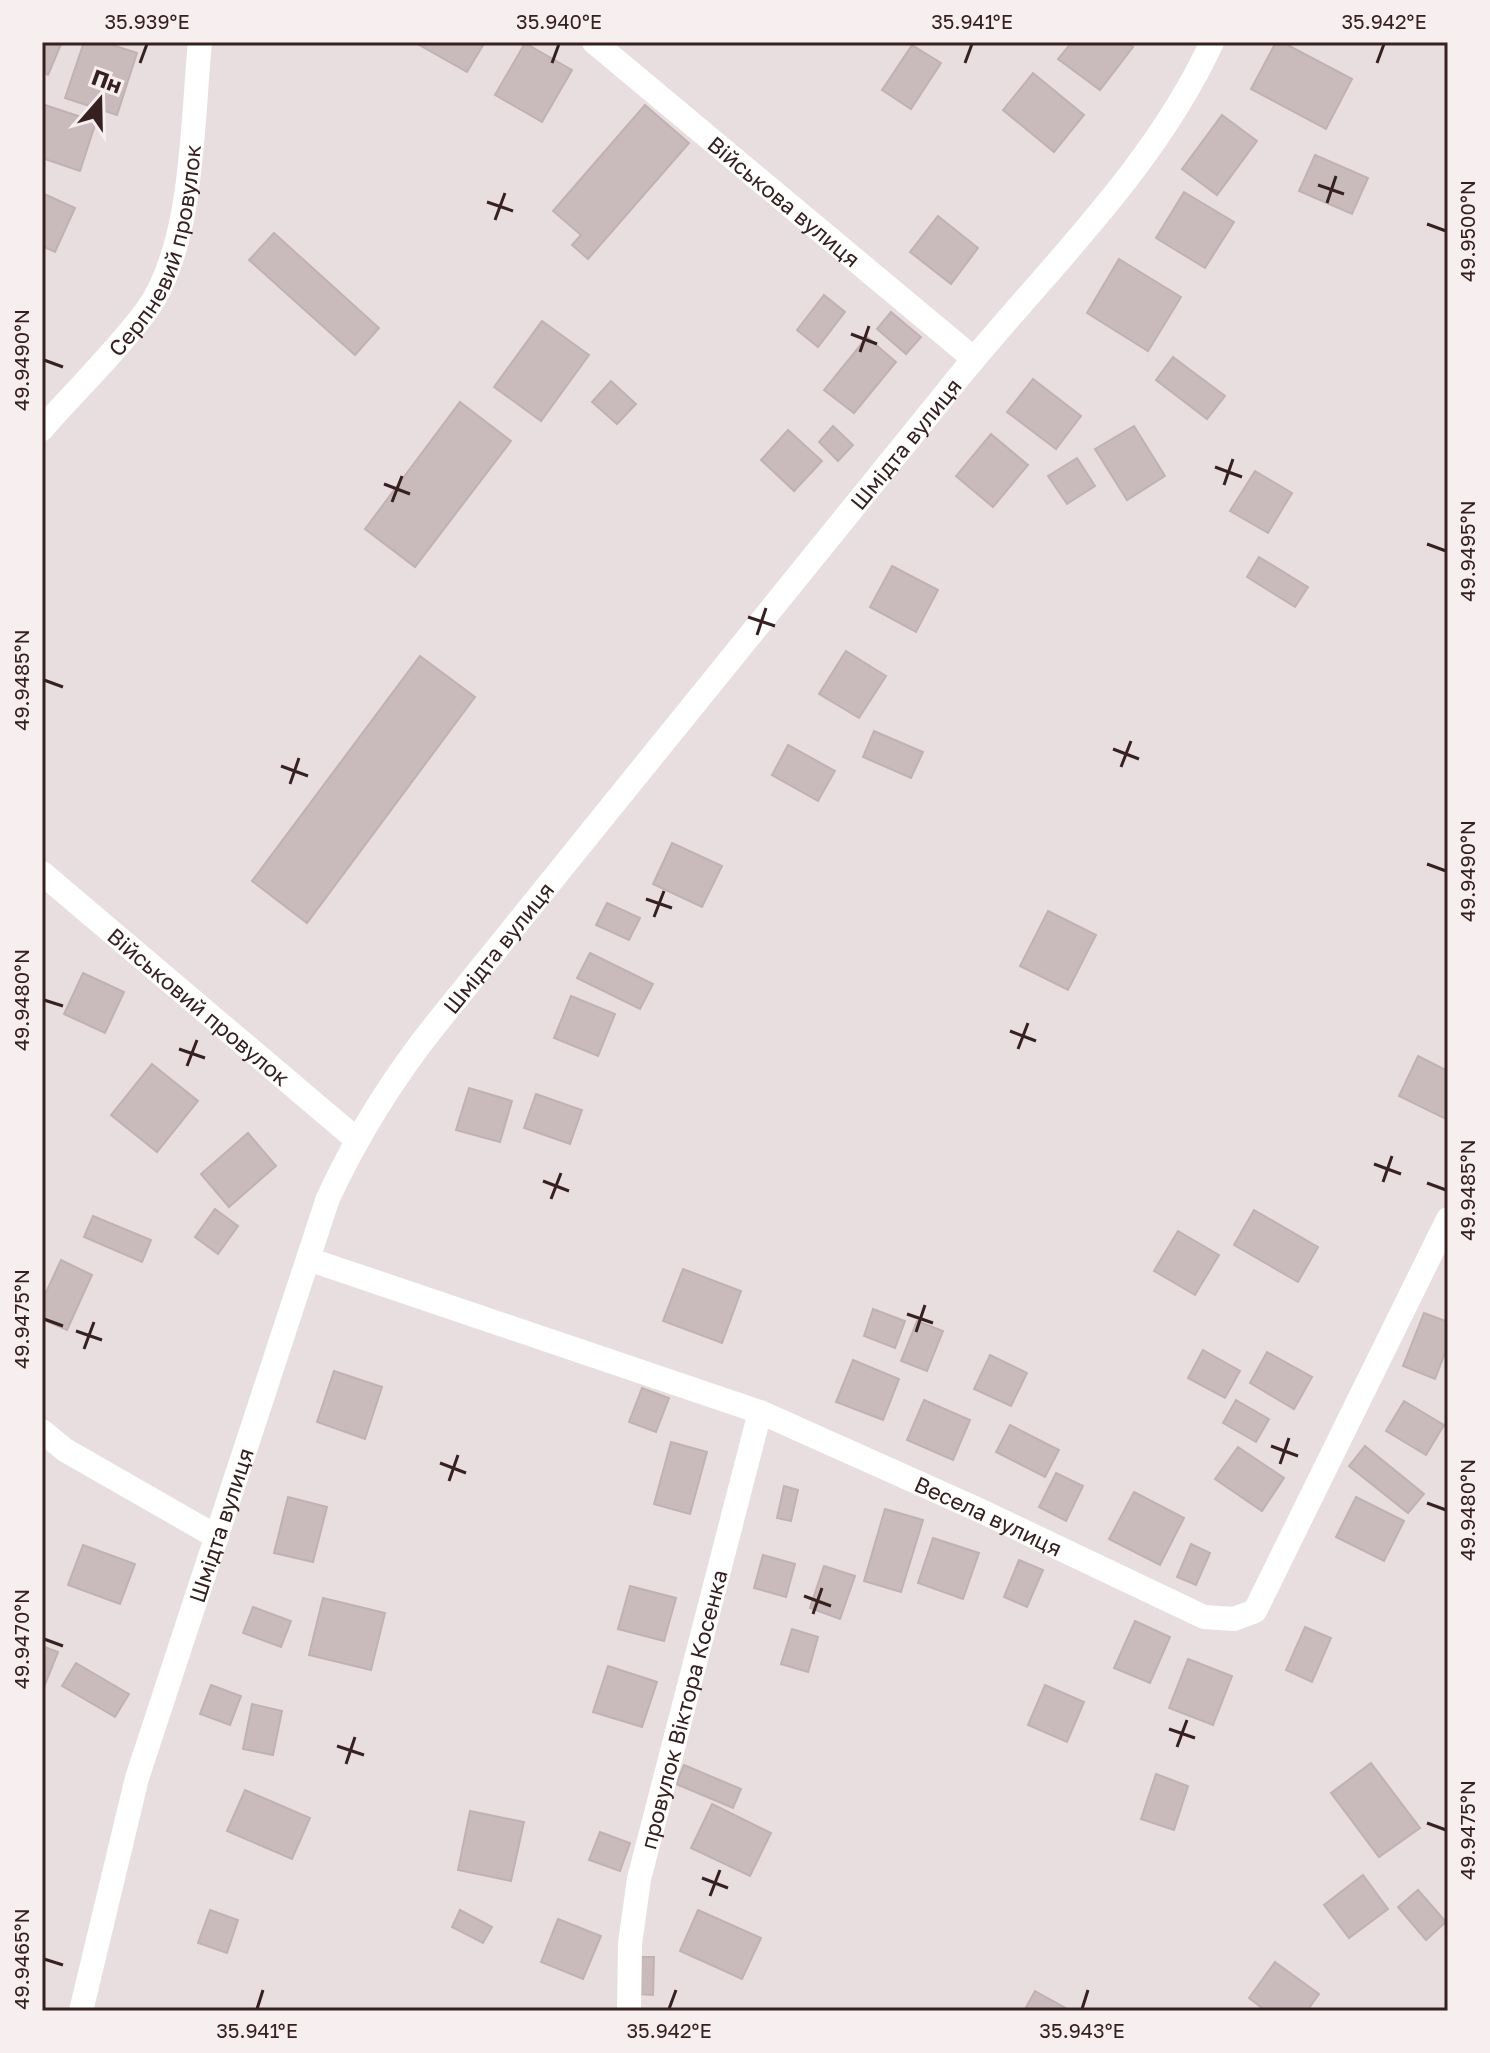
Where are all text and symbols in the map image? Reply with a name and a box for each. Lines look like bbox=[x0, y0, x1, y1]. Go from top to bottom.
text: 35.939°E bbox=[104, 9, 190, 33]
text: 35.940°E bbox=[516, 9, 602, 33]
text: 35.941°E bbox=[931, 9, 1013, 33]
text: 35.942°E bbox=[1341, 9, 1427, 33]
north arrow bbox=[60, 60, 140, 140]
text: Пн bbox=[88, 63, 126, 99]
street label: Військова вулиця bbox=[703, 130, 866, 272]
street label: Серпневий провулок bbox=[102, 143, 206, 361]
text: 49.9500°N bbox=[1455, 180, 1479, 282]
text: 49.9490°N bbox=[9, 309, 33, 411]
street label: Шмідта вулиця bbox=[844, 372, 966, 515]
text: 49.9495°N bbox=[1455, 500, 1479, 602]
text: 49.9485°N bbox=[9, 629, 33, 731]
text: 49.9490°N bbox=[1455, 820, 1479, 922]
street label: Шмідта вулиця bbox=[437, 876, 559, 1019]
street label: Військовий провулок bbox=[103, 921, 296, 1091]
text: 49.9480°N bbox=[9, 949, 33, 1051]
text: 49.9485°N bbox=[1455, 1139, 1479, 1241]
text: 49.9475°N bbox=[9, 1269, 33, 1369]
street label: Шмідта вулиця bbox=[182, 1444, 258, 1606]
text: 49.9480°N bbox=[1455, 1459, 1479, 1561]
street label: Весела вулиця bbox=[911, 1470, 1067, 1561]
street label: провулок Віктора Косенка bbox=[634, 1567, 732, 1852]
text: 49.9470°N bbox=[9, 1589, 33, 1689]
text: 49.9475°N bbox=[1455, 1780, 1479, 1880]
text: 49.9465°N bbox=[9, 1908, 33, 2010]
text: 35.941°E bbox=[216, 2018, 298, 2042]
text: 35.942°E bbox=[626, 2018, 712, 2042]
text: 35.943°E bbox=[1039, 2018, 1125, 2042]

